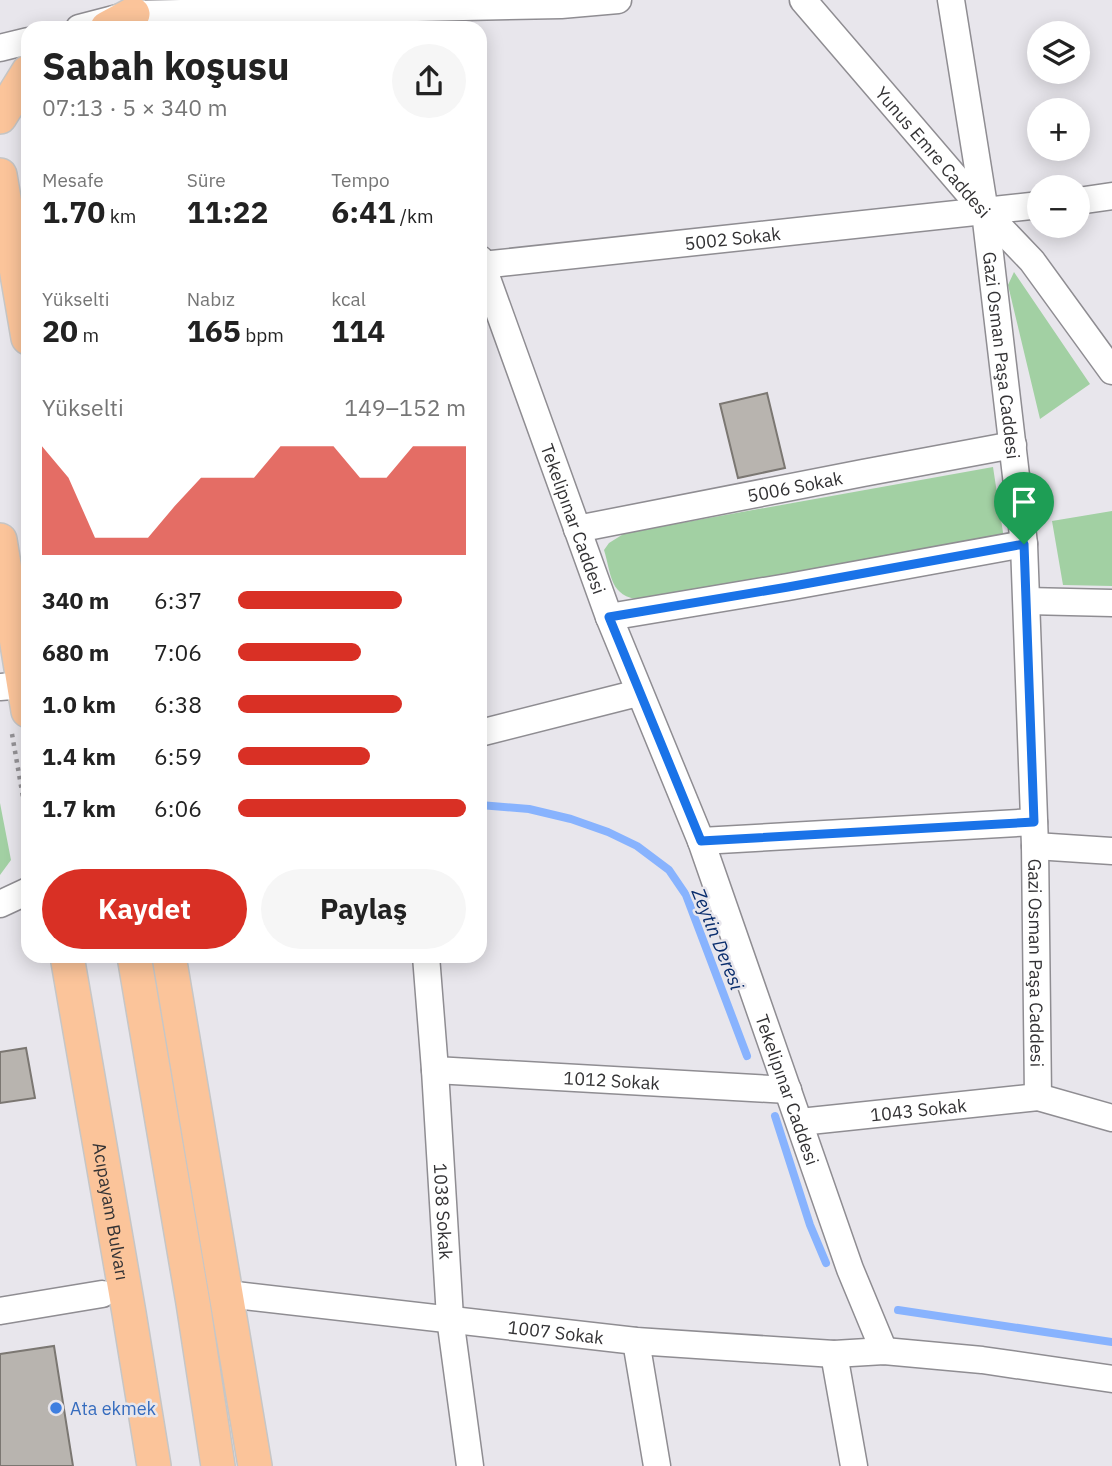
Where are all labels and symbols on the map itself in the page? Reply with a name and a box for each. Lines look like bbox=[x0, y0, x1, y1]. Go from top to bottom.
street label: Yunus Emre Caddesi bbox=[871, 81, 996, 222]
street label: 5002 Sokak bbox=[683, 221, 782, 255]
street label: Gazi Osman Paşa Caddesi bbox=[978, 250, 1025, 460]
street label: Tekelipınar Caddesi bbox=[536, 440, 611, 597]
street label: 5006 Sokak bbox=[745, 466, 845, 507]
pin bbox=[994, 472, 1054, 544]
street label: Gazi Osman Paşa Caddesi bbox=[1024, 858, 1049, 1067]
water label: Zeytin Deresi bbox=[686, 883, 750, 994]
street label: Tekelipınar Caddesi bbox=[751, 1011, 824, 1168]
street label: 1012 Sokak bbox=[563, 1066, 661, 1094]
street label: 1043 Sokak bbox=[869, 1093, 968, 1126]
street label: Acıpayam Bulvarı bbox=[88, 1140, 135, 1282]
street label: 1038 Sokak bbox=[429, 1162, 458, 1261]
street label: 1007 Sokak bbox=[507, 1315, 606, 1349]
place label: Ata ekmek bbox=[70, 1397, 157, 1420]
marker: Ata ekmek bbox=[48, 1400, 64, 1416]

